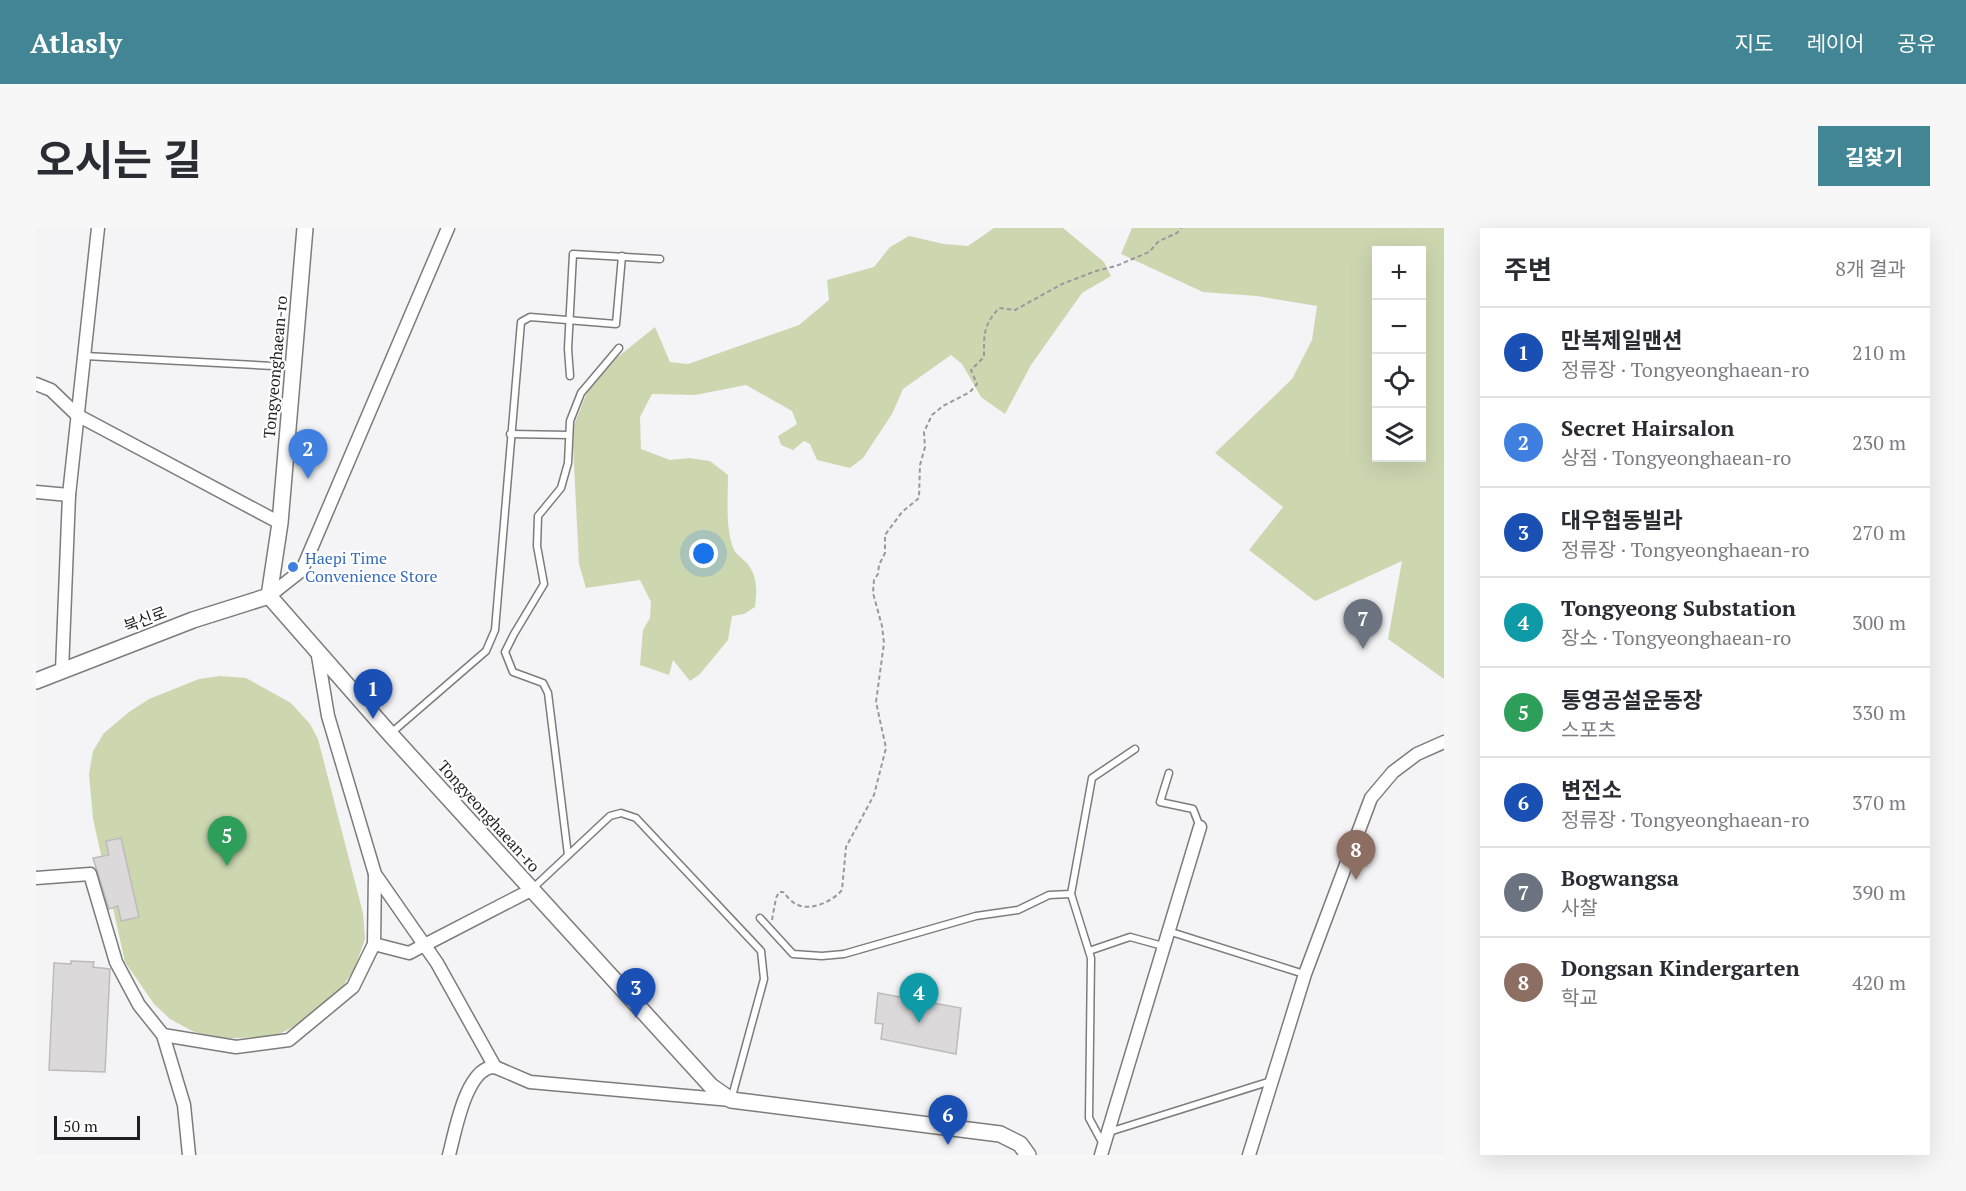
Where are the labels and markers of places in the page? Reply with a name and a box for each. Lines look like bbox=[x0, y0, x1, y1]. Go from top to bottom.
pin: 2 bbox=[288, 430, 328, 479]
place label: Haepi Time Convenience Store bbox=[305, 547, 438, 587]
marker: Haepi Time Convenience Store bbox=[286, 560, 300, 574]
pin: 7 bbox=[1344, 600, 1382, 649]
pin: 1 bbox=[354, 670, 392, 719]
pin: 5 bbox=[208, 816, 246, 866]
pin: 8 bbox=[1336, 830, 1376, 880]
pin: 3 bbox=[616, 968, 656, 1018]
pin: 4 bbox=[900, 974, 938, 1023]
pin: 6 bbox=[928, 1096, 968, 1145]

